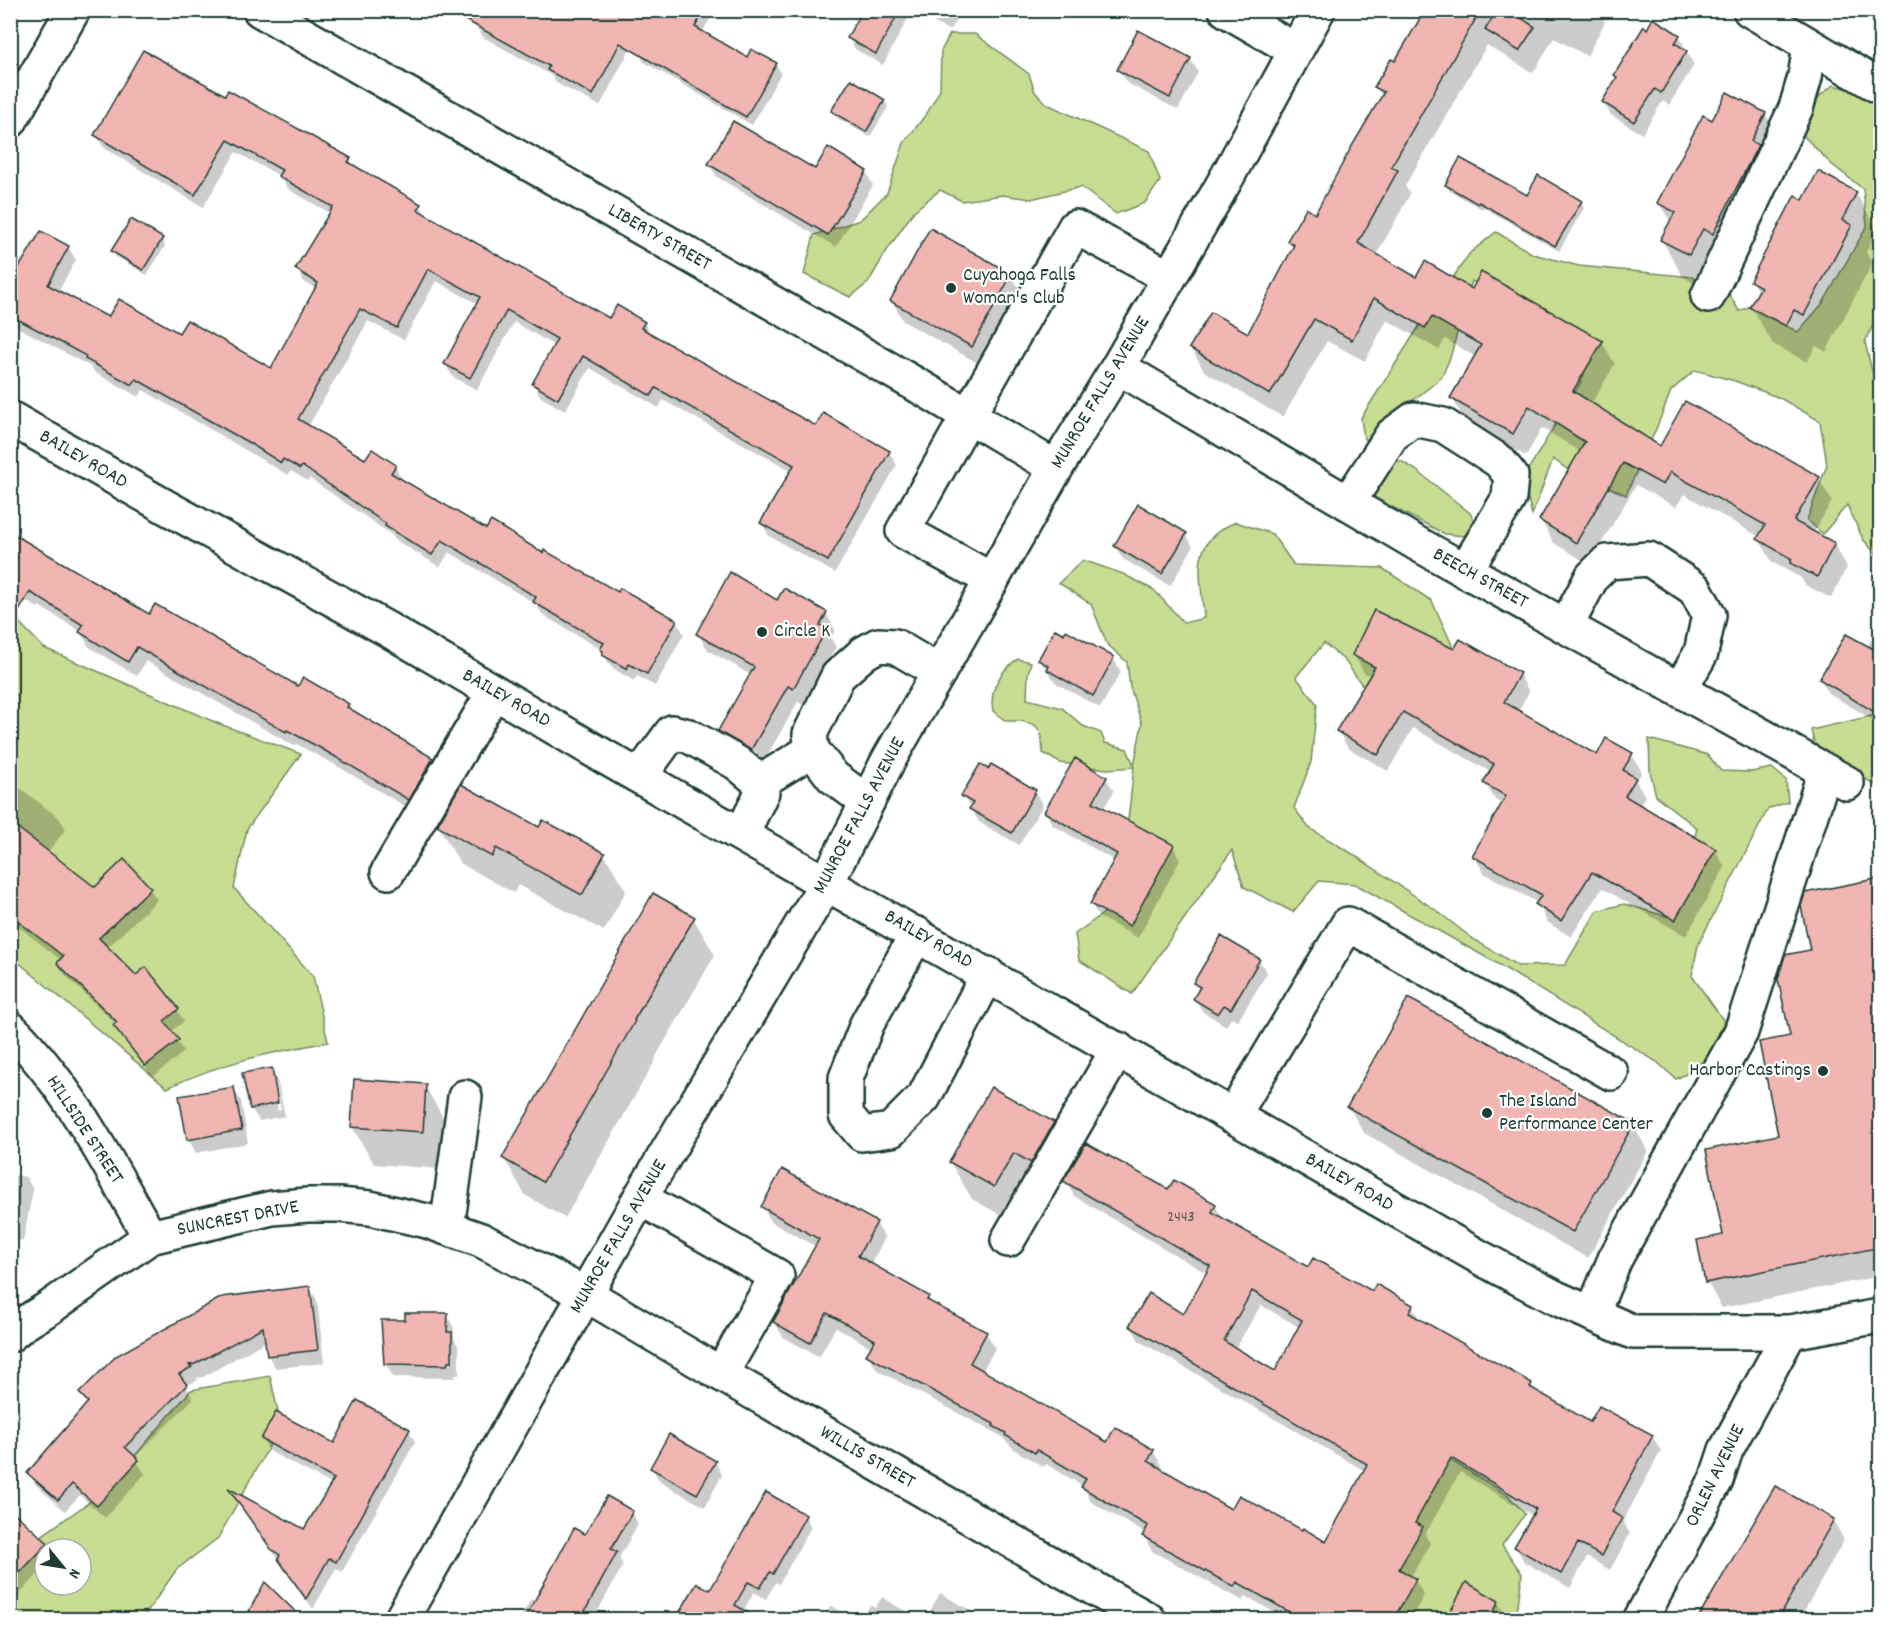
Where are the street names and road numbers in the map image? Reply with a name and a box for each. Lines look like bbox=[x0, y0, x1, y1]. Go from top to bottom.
street label: LIBERTY STREET bbox=[602, 197, 716, 279]
street label: MUNROE FALLS AVENUE bbox=[1044, 311, 1158, 475]
street label: BAILEY ROAD bbox=[33, 423, 133, 497]
street label: BEECH STREET bbox=[1427, 541, 1533, 617]
street label: BAILEY ROAD bbox=[456, 662, 556, 736]
street label: MUNROE FALLS AVENUE bbox=[807, 733, 913, 899]
street label: BAILEY ROAD bbox=[878, 903, 978, 977]
street label: HILLSIDE STREET bbox=[38, 1070, 130, 1190]
street label: BAILEY ROAD bbox=[1299, 1146, 1399, 1220]
street label: MUNROE FALLS AVENUE bbox=[563, 1155, 675, 1319]
street label: SUNCREST DRIVE bbox=[175, 1193, 301, 1245]
street label: WILLIS STREET bbox=[814, 1419, 920, 1497]
street label: ORLEN AVENUE bbox=[1679, 1420, 1753, 1532]

